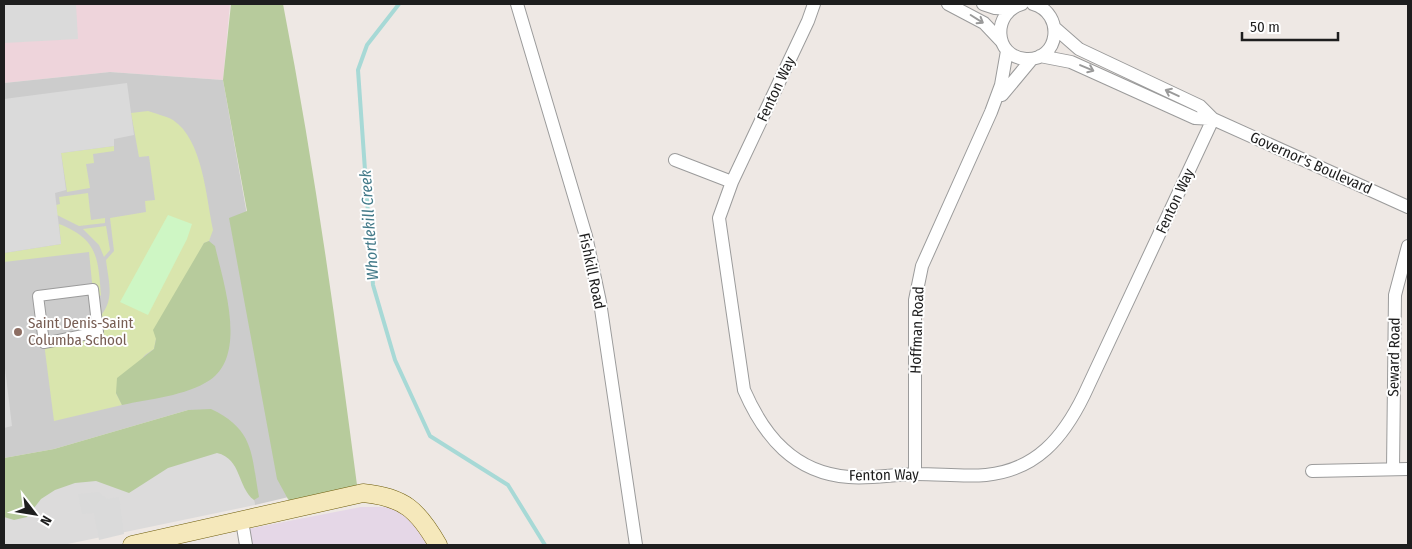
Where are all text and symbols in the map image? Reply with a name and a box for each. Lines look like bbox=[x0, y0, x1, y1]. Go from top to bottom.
scale bar bbox=[1242, 10, 1338, 42]
one-way arrow bbox=[970, 14, 984, 24]
text: 50 m bbox=[1250, 18, 1280, 36]
street label: Fenton Way bbox=[753, 53, 799, 125]
one-way arrow bbox=[1079, 64, 1094, 74]
one-way arrow bbox=[1165, 88, 1180, 98]
street label: Governor's Boulevard bbox=[1247, 128, 1375, 198]
street label: Fenton Way bbox=[1152, 165, 1198, 237]
water label: Whortlekill Creek bbox=[356, 169, 382, 281]
street label: Fishkill Road bbox=[575, 231, 609, 311]
street label: Hoffman Road bbox=[906, 286, 928, 374]
place label: Saint Denis-Saint Columba School bbox=[28, 314, 133, 349]
street label: Seward Road bbox=[1384, 317, 1404, 397]
marker: Saint Denis-Saint Columba School bbox=[12, 326, 24, 338]
street label: Fenton Way bbox=[849, 465, 919, 485]
north arrow bbox=[10, 489, 60, 539]
text: N bbox=[36, 512, 55, 528]

